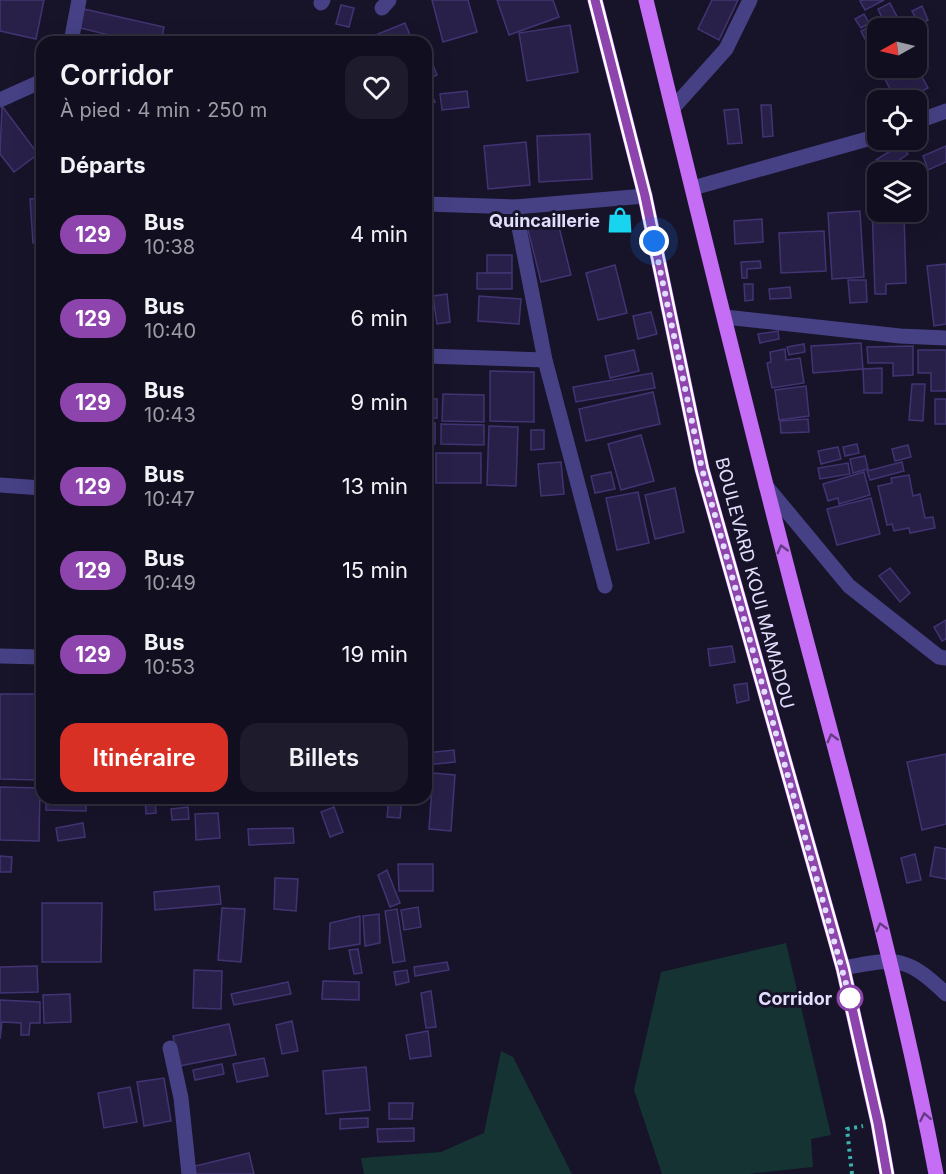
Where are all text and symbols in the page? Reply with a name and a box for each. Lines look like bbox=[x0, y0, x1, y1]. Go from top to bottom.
north arrow bbox=[867, 18, 927, 78]
map controls bbox=[867, 18, 927, 222]
button: heart bbox=[345, 56, 408, 119]
text: Corridor bbox=[60, 58, 173, 92]
button: locate bbox=[867, 90, 927, 150]
text: À pied · 4 min · 250 m bbox=[60, 98, 267, 122]
text: Départs bbox=[60, 152, 145, 178]
button: layers bbox=[867, 162, 927, 222]
shop icon: Quincaillerie bbox=[605, 205, 635, 235]
text: Bus bbox=[144, 209, 185, 235]
place label: Quincaillerie bbox=[489, 210, 600, 231]
text: 4 min bbox=[350, 221, 408, 247]
text: 129 bbox=[75, 222, 111, 247]
your location bbox=[639, 226, 669, 256]
text: 10:38 bbox=[144, 235, 195, 259]
text: Bus bbox=[144, 293, 185, 319]
text: 6 min bbox=[351, 305, 408, 331]
text: 129 bbox=[75, 306, 111, 331]
text: 10:40 bbox=[144, 319, 196, 343]
text: Bus bbox=[144, 377, 185, 403]
text: 9 min bbox=[351, 389, 408, 415]
text: 129 bbox=[75, 390, 111, 415]
text: 10:43 bbox=[144, 403, 196, 427]
street label: BOULEVARD KOUI MAMADOU bbox=[711, 455, 799, 711]
text: Bus bbox=[144, 461, 185, 487]
text: 13 min bbox=[342, 473, 408, 499]
text: 129 bbox=[75, 474, 111, 499]
text: 10:47 bbox=[144, 487, 195, 511]
one-way arrow bbox=[777, 544, 790, 554]
text: Bus bbox=[144, 545, 185, 571]
text: 15 min bbox=[342, 557, 408, 583]
text: 129 bbox=[75, 558, 111, 583]
text: 10:49 bbox=[144, 571, 196, 595]
text: Bus bbox=[144, 629, 185, 655]
text: 19 min bbox=[342, 641, 408, 667]
text: 129 bbox=[75, 642, 111, 667]
text: 10:53 bbox=[144, 655, 195, 679]
button: Itinéraire bbox=[60, 723, 228, 792]
button: Billets bbox=[240, 723, 408, 792]
one-way arrow bbox=[826, 733, 839, 743]
one-way arrow bbox=[876, 922, 888, 932]
marker: Corridor bbox=[837, 985, 863, 1011]
place label: Corridor bbox=[758, 988, 832, 1009]
one-way arrow bbox=[919, 1112, 932, 1122]

